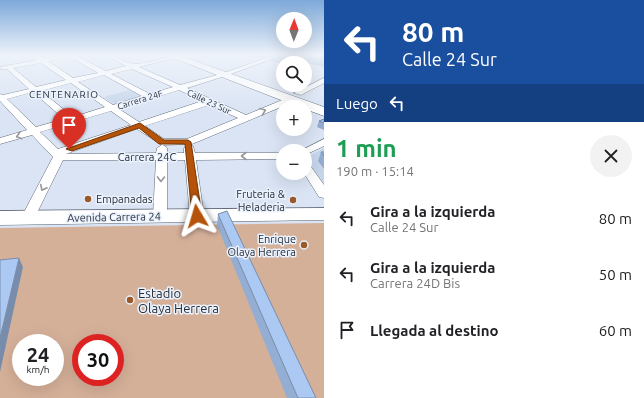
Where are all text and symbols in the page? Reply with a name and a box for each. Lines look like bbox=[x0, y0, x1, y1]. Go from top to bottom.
north arrow bbox=[276, 12, 312, 48]
map controls bbox=[276, 12, 312, 180]
icon: left bbox=[336, 16, 388, 68]
text: 80 m bbox=[402, 16, 464, 47]
text: Calle 24 Sur bbox=[402, 49, 497, 69]
button: search bbox=[276, 56, 312, 92]
street label: Calle 23 Sur bbox=[185, 87, 233, 117]
street label: Carrera 24F bbox=[116, 88, 164, 112]
district label: CENTENARIO bbox=[29, 89, 99, 100]
icon: left bbox=[386, 92, 408, 114]
text: Luego bbox=[336, 95, 378, 112]
button: + bbox=[276, 100, 312, 136]
pin bbox=[52, 108, 86, 149]
one-way arrow bbox=[258, 108, 266, 116]
icon: arrive bbox=[58, 114, 80, 136]
one-way arrow bbox=[15, 131, 22, 140]
text: 1 min bbox=[336, 135, 397, 162]
button: close bbox=[590, 135, 632, 177]
button: − bbox=[276, 144, 312, 180]
street label: Carrera 24C bbox=[118, 151, 176, 163]
one-way arrow bbox=[241, 152, 247, 160]
text: 190 m · 15:14 bbox=[336, 164, 414, 178]
one-way arrow bbox=[157, 176, 165, 182]
one-way arrow bbox=[41, 183, 48, 191]
place label: Fruteria & Heladeria bbox=[236, 188, 286, 213]
place label: Empanadas bbox=[96, 193, 153, 205]
marker: Empanadas bbox=[83, 194, 93, 204]
position arrow bbox=[176, 195, 218, 237]
marker: Fruteria & Heladeria bbox=[288, 195, 298, 205]
text: Gira a la izquierda bbox=[370, 203, 496, 220]
icon: left bbox=[336, 207, 358, 229]
street label: Avenida Carrera 24 bbox=[67, 210, 161, 224]
text: 80 m bbox=[599, 210, 632, 227]
text: Calle 24 Sur bbox=[370, 220, 438, 234]
place label: Enrique Olaya Herrera bbox=[228, 233, 296, 258]
marker: Enrique Olaya Herrera bbox=[299, 240, 309, 250]
text: Gira a la izquierda bbox=[370, 259, 496, 276]
icon: left bbox=[336, 263, 358, 285]
text: 50 m bbox=[599, 266, 632, 283]
text: Carrera 24D Bis bbox=[370, 276, 460, 290]
place label: Estadio Olaya Herrera bbox=[138, 286, 219, 315]
marker: Estadio Olaya Herrera bbox=[125, 295, 135, 305]
icon: arrive bbox=[336, 319, 358, 341]
text: Llegada al destino bbox=[370, 322, 499, 339]
text: 60 m bbox=[599, 322, 632, 339]
speed limit sign: 30 bbox=[72, 334, 124, 386]
text: 24 bbox=[27, 343, 49, 366]
text: km/h bbox=[26, 364, 50, 375]

